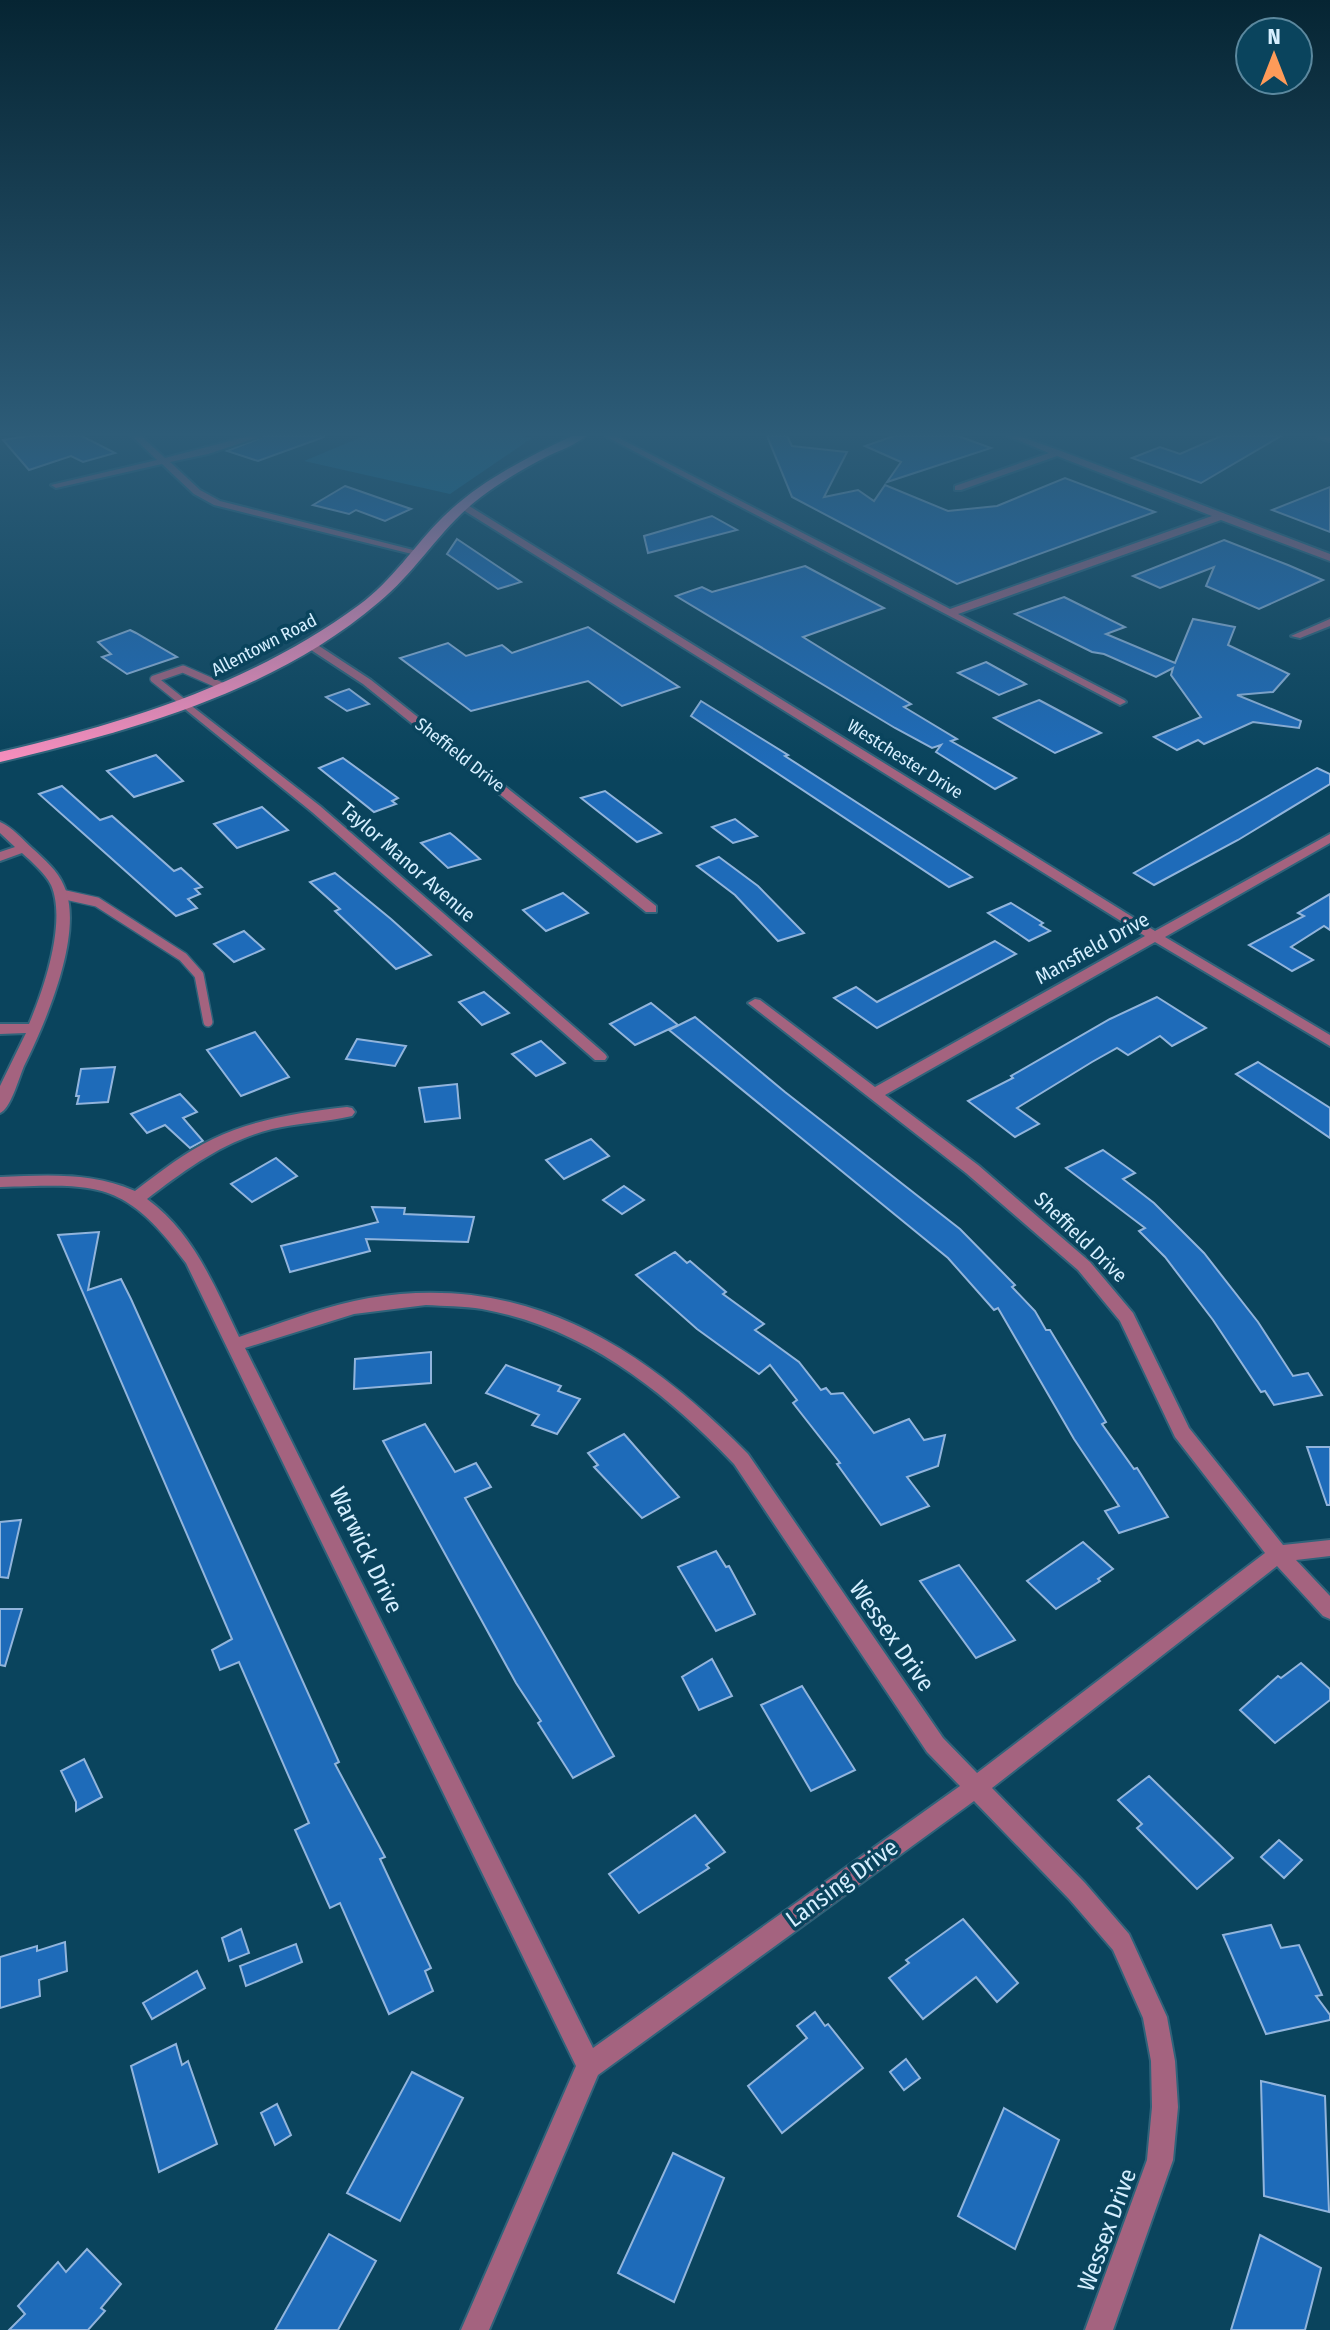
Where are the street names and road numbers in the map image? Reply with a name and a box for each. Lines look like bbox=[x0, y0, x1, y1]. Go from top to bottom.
street label: Allentown Road bbox=[208, 609, 320, 681]
street label: Sheffield Drive bbox=[411, 713, 509, 797]
street label: Westchester Drive bbox=[843, 715, 967, 803]
street label: Taylor Manor Avenue bbox=[336, 797, 480, 927]
street label: Mansfield Drive bbox=[1031, 907, 1153, 989]
street label: Sheffield Drive bbox=[1030, 1187, 1132, 1287]
street label: Warwick Drive bbox=[323, 1482, 409, 1618]
street label: Wessex Drive bbox=[844, 1575, 940, 1697]
street label: Lansing Drive bbox=[781, 1833, 903, 1933]
street label: Wessex Drive bbox=[1072, 2165, 1142, 2295]

